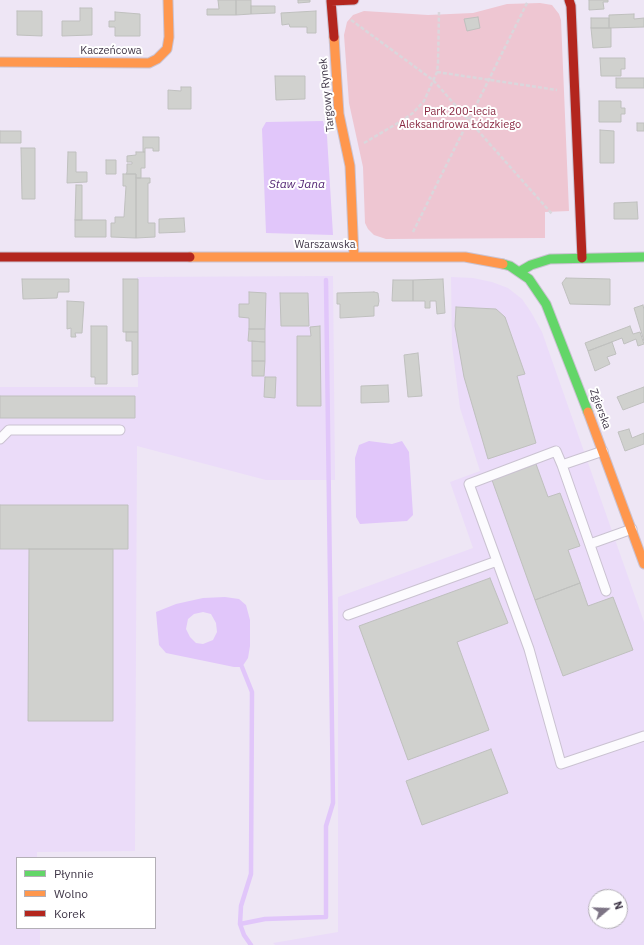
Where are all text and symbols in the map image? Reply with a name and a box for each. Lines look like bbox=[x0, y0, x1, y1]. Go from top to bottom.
street label: Kaczeńcowa bbox=[80, 44, 142, 58]
street label: Targowy Rynek bbox=[317, 57, 337, 133]
park label: Park 200-lecia Aleksandrowa Łódzkiego bbox=[399, 105, 521, 131]
water label: Staw Jana bbox=[269, 178, 325, 192]
street label: Warszawska bbox=[294, 238, 356, 252]
street label: Zgierska bbox=[587, 387, 613, 431]
legend bbox=[16, 857, 156, 929]
text: Płynnie bbox=[54, 866, 94, 881]
text: Wolno bbox=[54, 886, 88, 901]
north arrow bbox=[588, 889, 628, 929]
text: N bbox=[610, 899, 626, 911]
text: Korek bbox=[54, 906, 85, 921]

